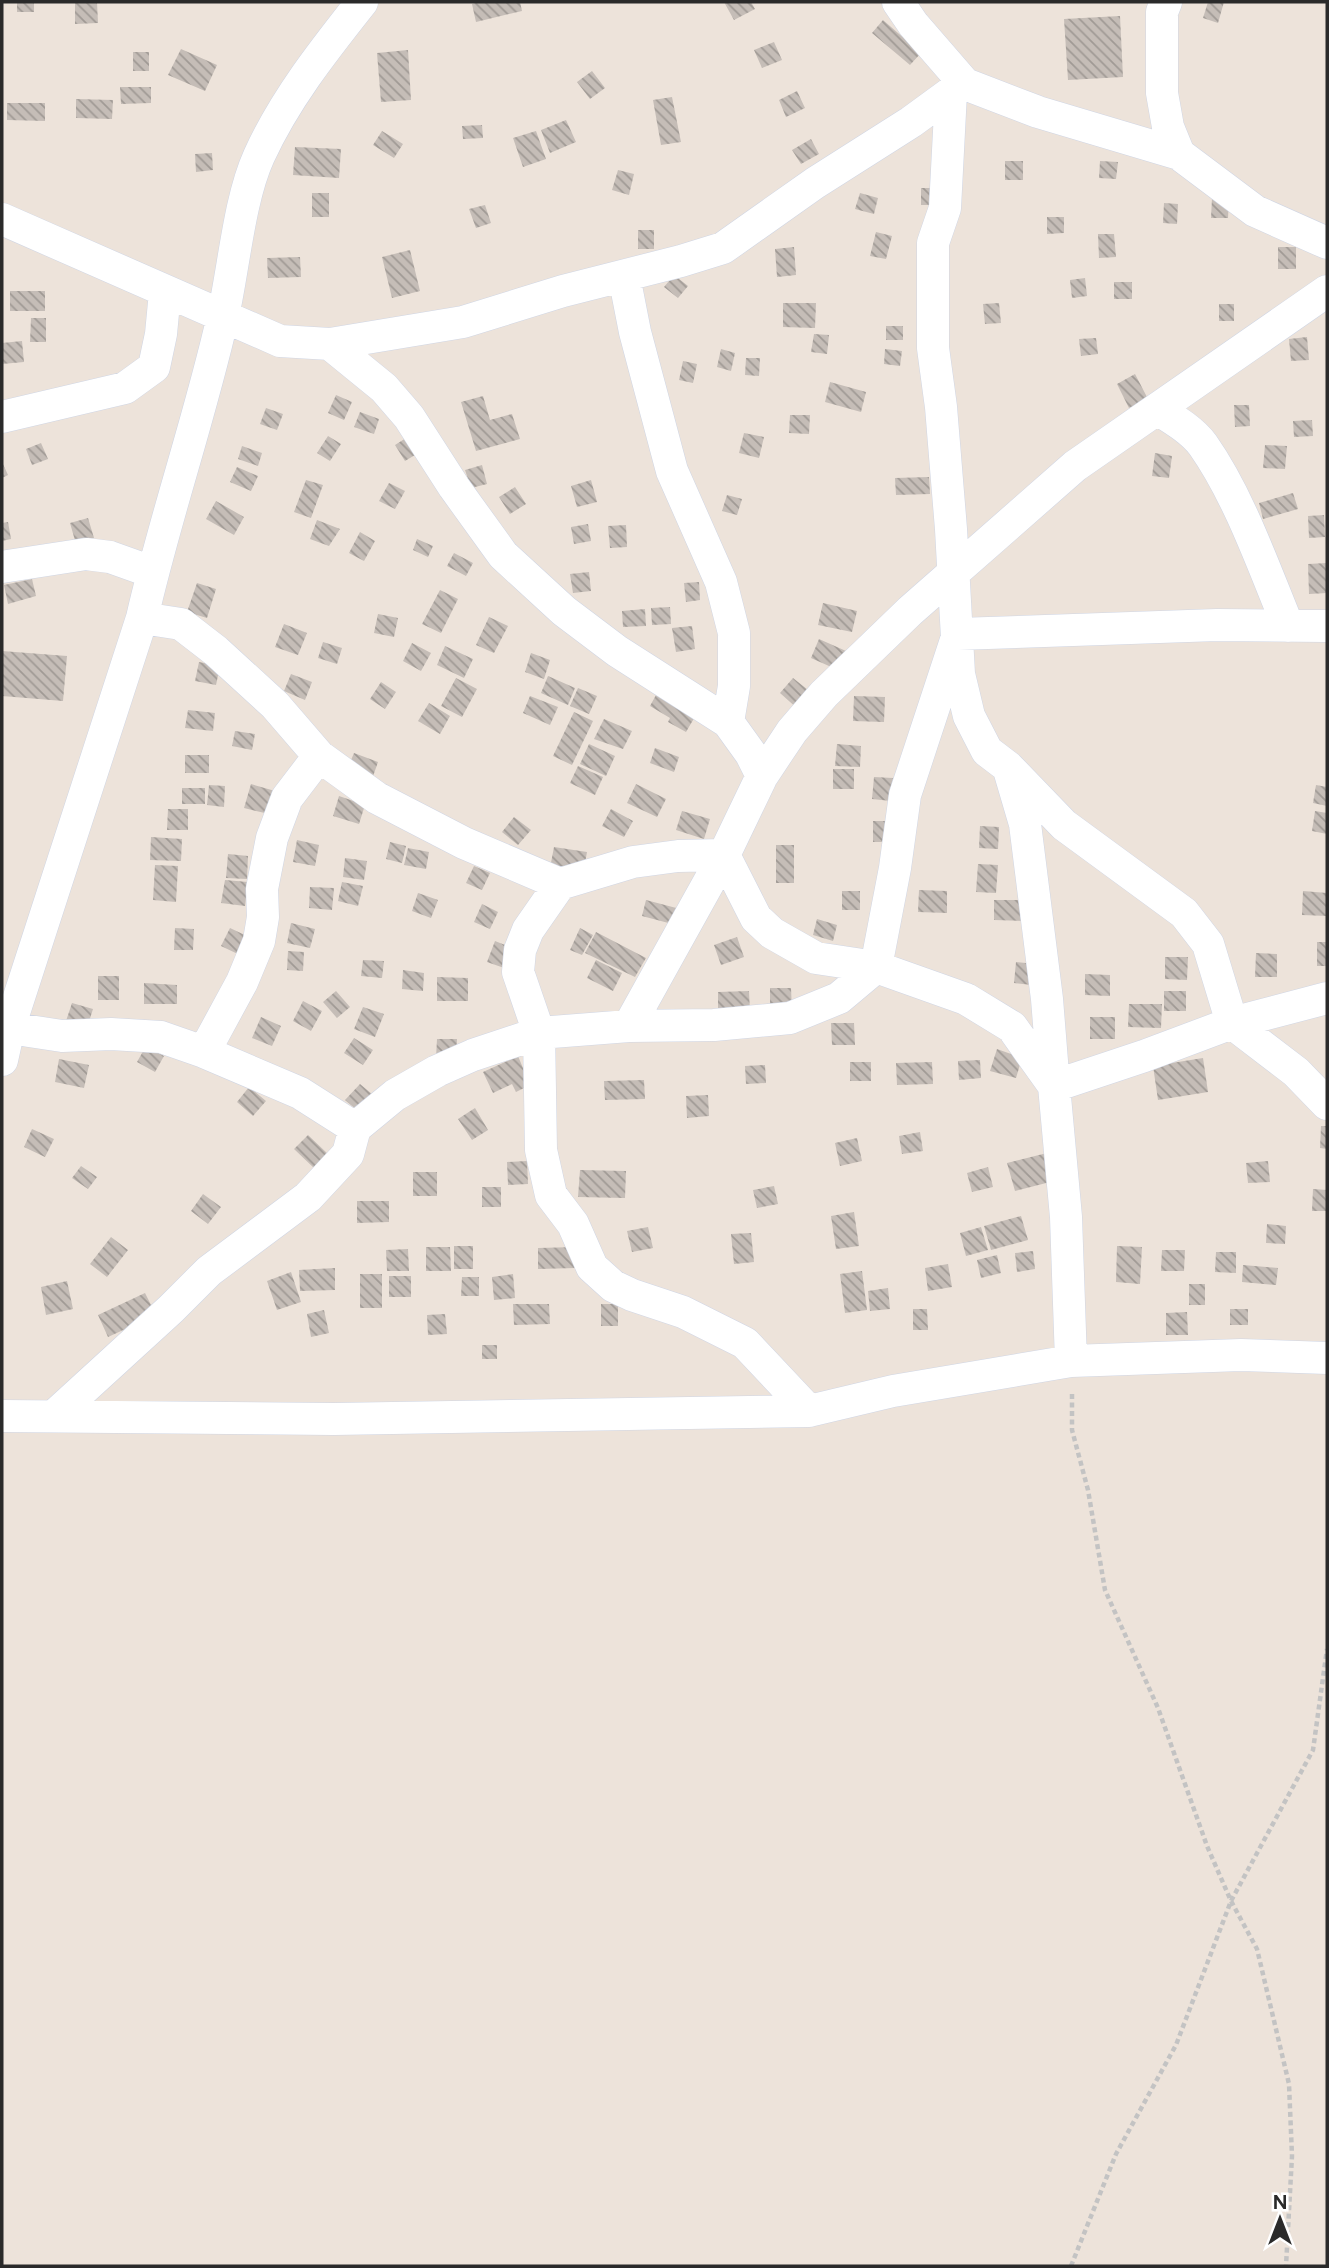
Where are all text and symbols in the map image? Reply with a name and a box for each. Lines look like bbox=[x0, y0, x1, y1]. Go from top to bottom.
north arrow bbox=[1245, 2184, 1315, 2254]
text: N bbox=[1273, 2191, 1287, 2214]

